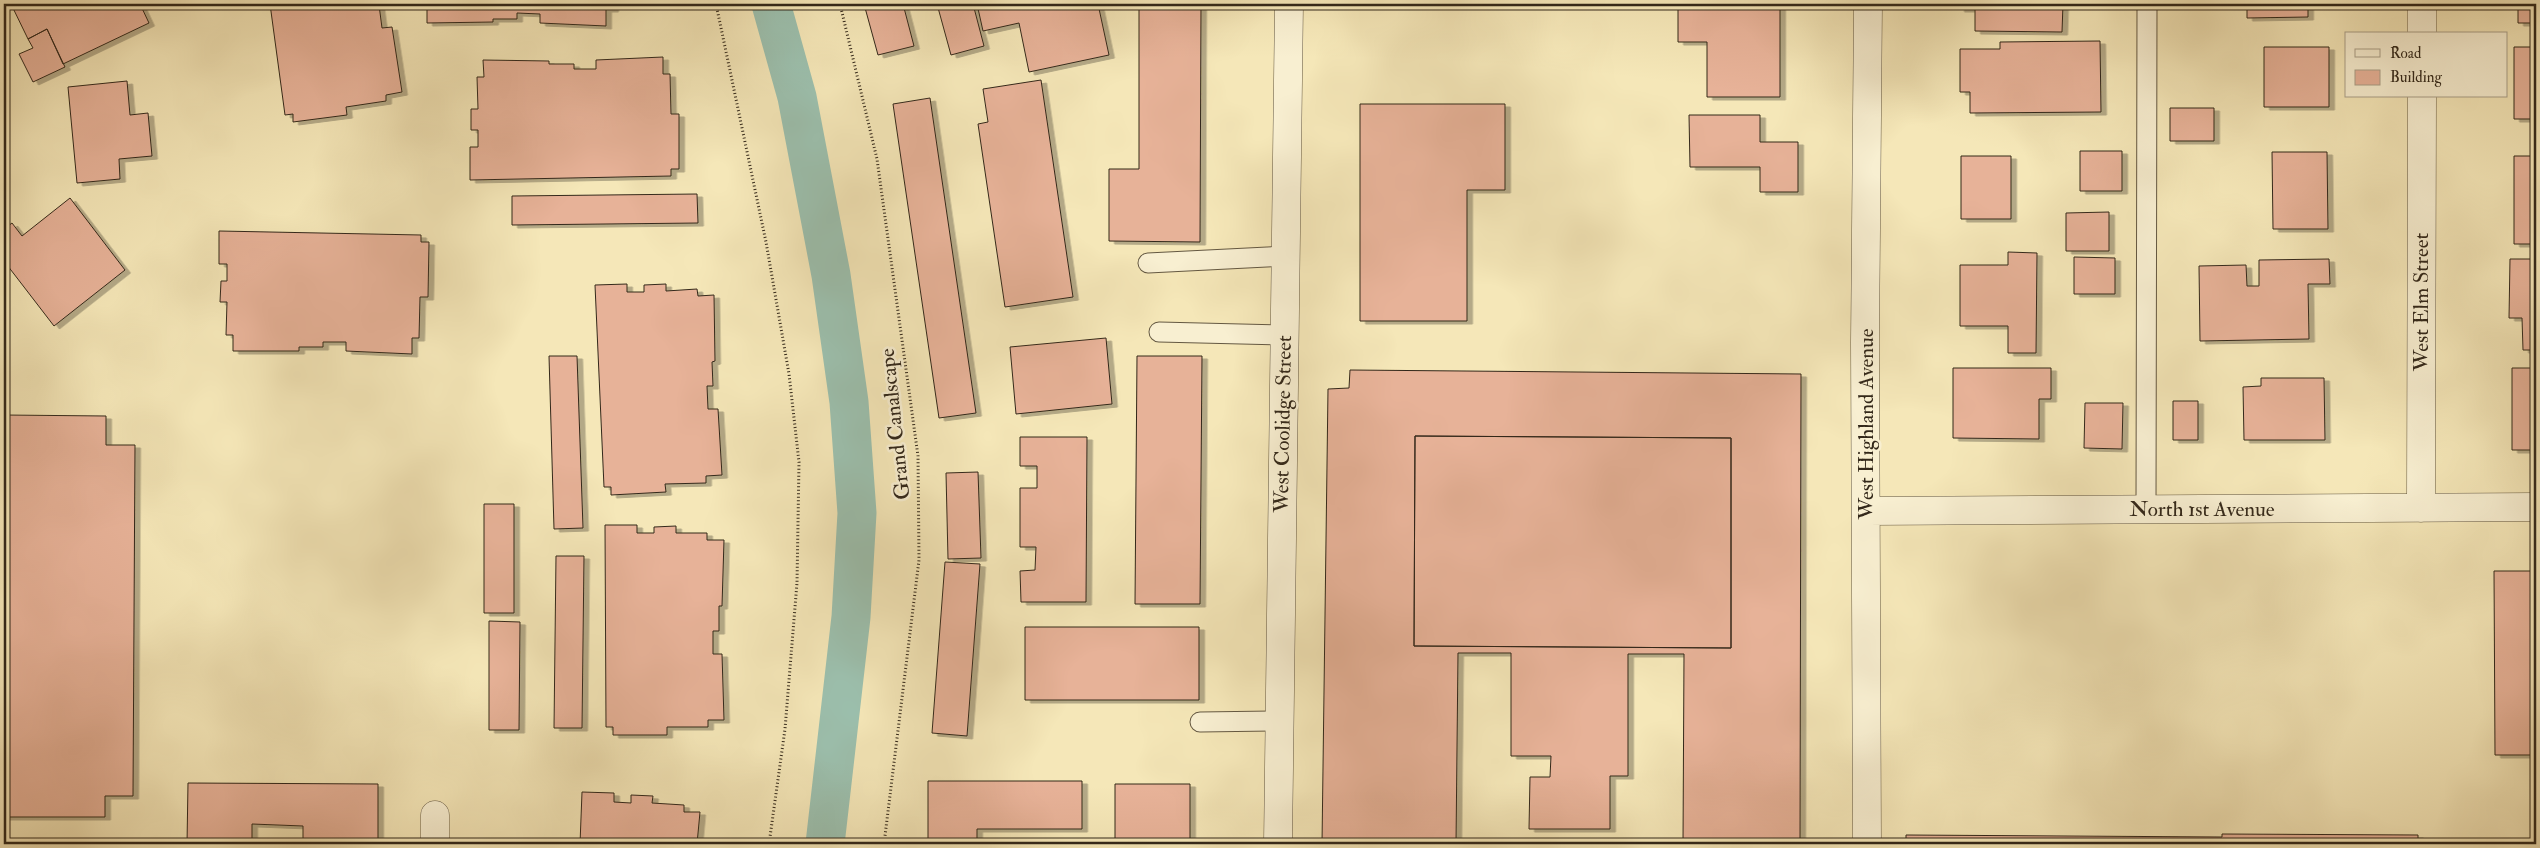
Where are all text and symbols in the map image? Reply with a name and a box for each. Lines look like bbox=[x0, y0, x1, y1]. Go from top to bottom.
legend bbox=[2345, 32, 2508, 98]
text: Road bbox=[2390, 44, 2422, 63]
text: Building bbox=[2390, 68, 2442, 87]
street label: West Elm Street bbox=[2408, 233, 2435, 372]
street label: West Highland Avenue bbox=[1853, 328, 1880, 521]
street label: West Coolidge Street bbox=[1268, 335, 1298, 514]
street label: Grand Canalscape bbox=[874, 347, 916, 501]
street label: North 1st Avenue bbox=[2129, 496, 2275, 523]

